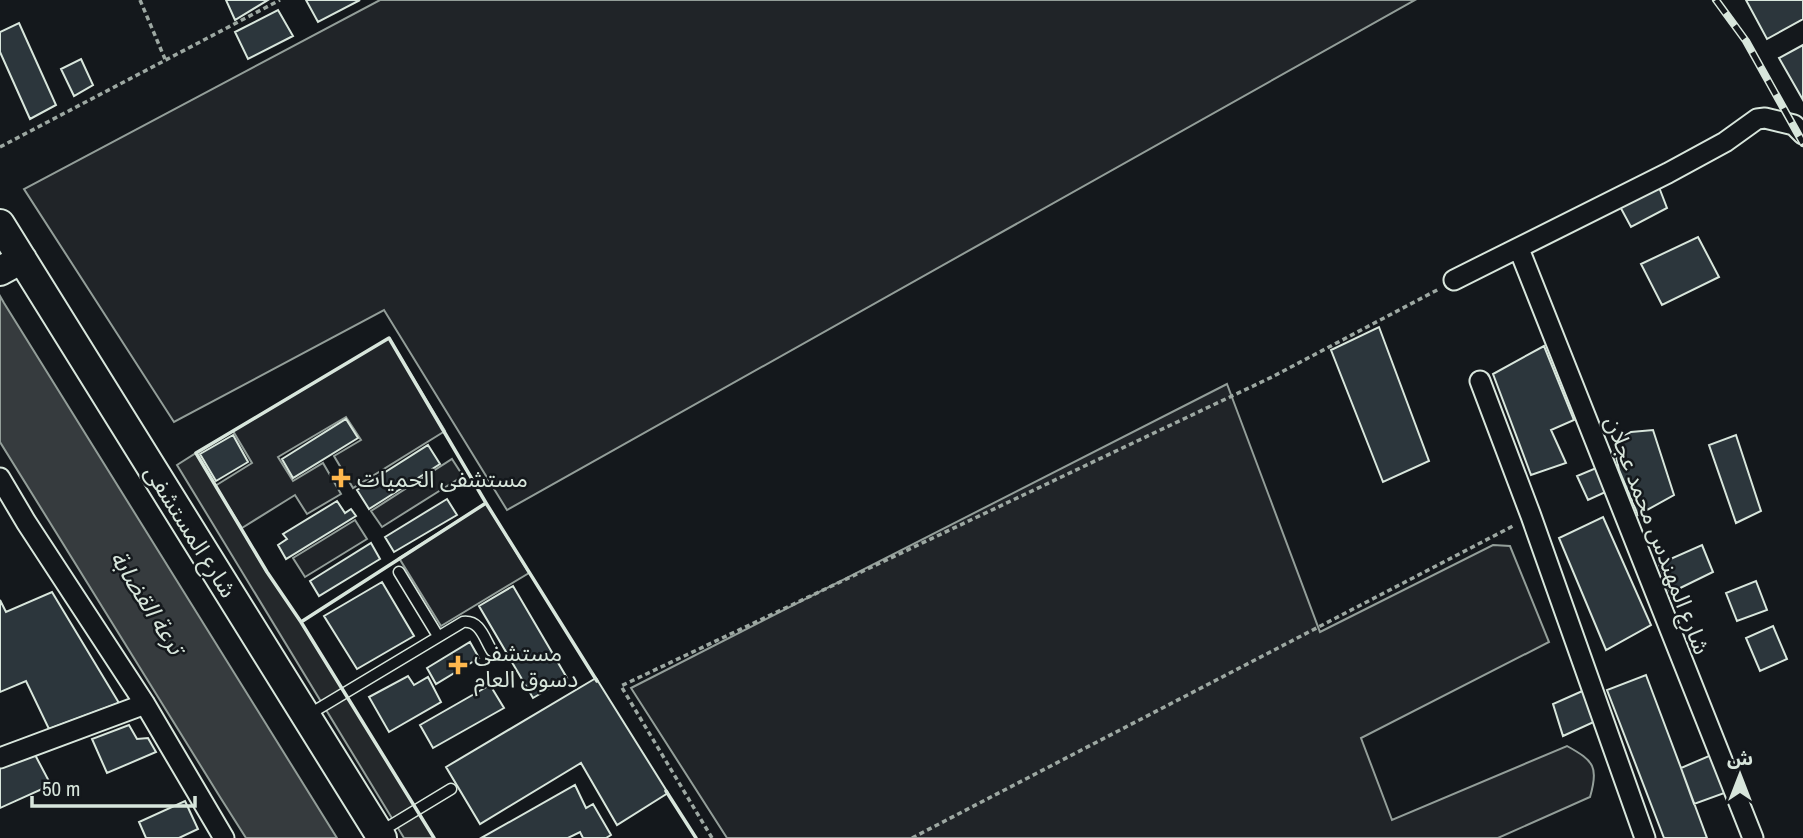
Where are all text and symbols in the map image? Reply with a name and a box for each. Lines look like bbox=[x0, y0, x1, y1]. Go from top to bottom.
street label: شارع المهندس محمد عجلان bbox=[1596, 411, 1718, 659]
street label: شارع المستشفى bbox=[136, 459, 244, 604]
place label: مستشفى الحميات bbox=[357, 463, 528, 494]
marker: مستشفى الحميات bbox=[331, 468, 351, 488]
water label: ترعة القضابة bbox=[103, 544, 195, 663]
place label: مستشفى دسوق العام bbox=[474, 637, 578, 697]
marker: مستشفى دسوق العام bbox=[448, 655, 468, 675]
north arrow bbox=[1705, 740, 1775, 810]
text: ش bbox=[1727, 745, 1753, 771]
scale bar bbox=[32, 764, 194, 808]
text: 50 m bbox=[42, 774, 80, 803]

